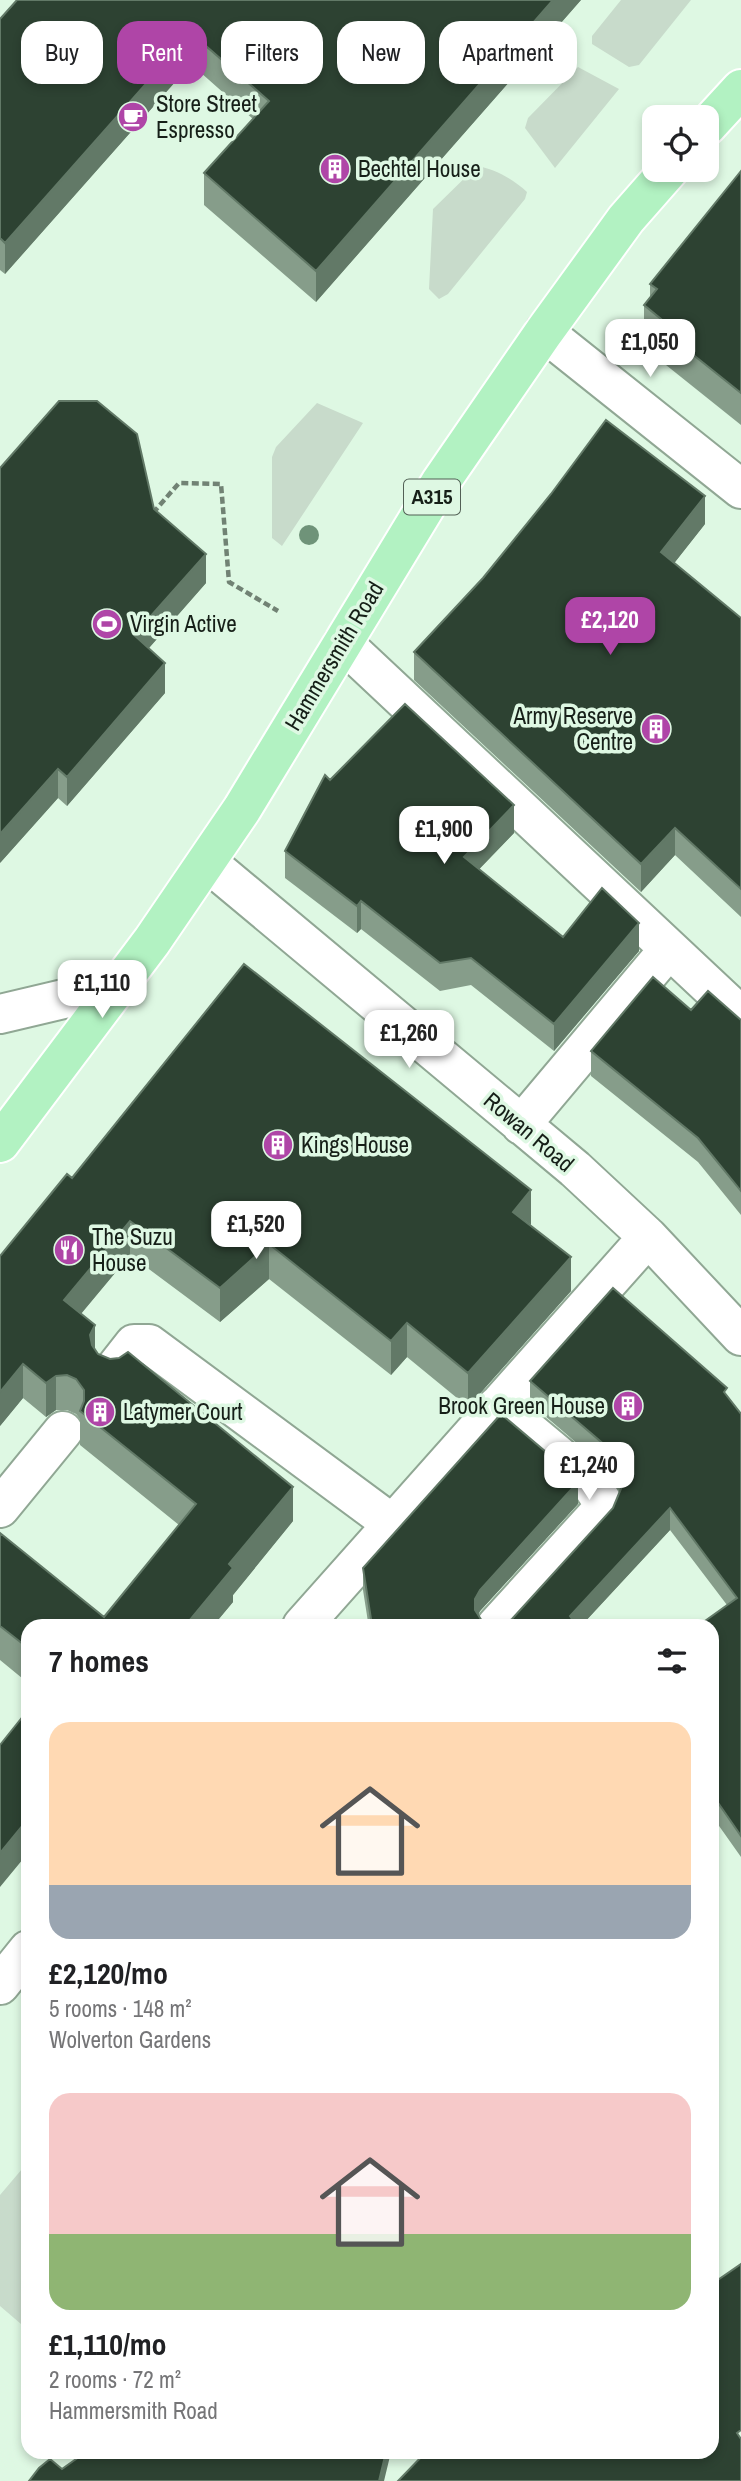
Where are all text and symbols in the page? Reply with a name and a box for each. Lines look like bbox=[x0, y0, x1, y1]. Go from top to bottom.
chip: Buy bbox=[21, 21, 103, 84]
chip: Rent bbox=[117, 21, 207, 84]
chip: Filters bbox=[221, 21, 323, 84]
chip: New bbox=[337, 21, 425, 84]
chip: Apartment bbox=[439, 21, 577, 84]
place label: Store Street Espresso bbox=[156, 88, 257, 145]
cafe icon: Store Street Espresso bbox=[116, 100, 150, 134]
map controls bbox=[642, 105, 719, 182]
button: locate bbox=[642, 105, 719, 182]
building icon: Bechtel House bbox=[318, 152, 352, 186]
place label: Bechtel House bbox=[358, 153, 481, 184]
pin: £1,050 bbox=[593, 320, 707, 379]
text: £1,050 bbox=[621, 326, 679, 357]
road number: A315 bbox=[404, 480, 460, 514]
street label: Hammersmith Road bbox=[277, 575, 390, 736]
pin: £2,120 bbox=[553, 598, 667, 657]
text: £2,120 bbox=[581, 604, 639, 635]
sports icon: Virgin Active bbox=[90, 607, 124, 641]
place label: Virgin Active bbox=[130, 608, 237, 639]
place label: Army Reserve Centre bbox=[513, 700, 633, 757]
building icon: Army Reserve Centre bbox=[639, 712, 673, 746]
pin: £1,900 bbox=[387, 806, 501, 866]
text: £1,900 bbox=[415, 813, 473, 844]
pin: £1,110 bbox=[45, 960, 159, 1020]
text: £1,110 bbox=[74, 967, 130, 998]
pin: £1,260 bbox=[352, 1010, 466, 1070]
text: £1,260 bbox=[380, 1017, 438, 1048]
street label: Rowan Road bbox=[478, 1085, 581, 1179]
building icon: Kings House bbox=[261, 1128, 295, 1162]
place label: Kings House bbox=[301, 1129, 409, 1160]
pin: £1,520 bbox=[199, 1202, 313, 1261]
text: £1,520 bbox=[227, 1208, 285, 1239]
place label: The Suzu House bbox=[92, 1221, 173, 1278]
restaurant icon: The Suzu House bbox=[52, 1233, 86, 1267]
building icon: Brook Green House bbox=[611, 1389, 645, 1423]
place label: Brook Green House bbox=[438, 1390, 605, 1421]
building icon: Latymer Court bbox=[83, 1395, 117, 1429]
place label: Latymer Court bbox=[123, 1396, 243, 1427]
pin: £1,240 bbox=[532, 1442, 646, 1502]
text: £1,240 bbox=[560, 1449, 618, 1480]
text: 7 homes bbox=[49, 1641, 149, 1681]
icon: filters bbox=[653, 1642, 691, 1680]
icon: home bbox=[307, 1768, 433, 1894]
text: £2,120/mo bbox=[49, 1953, 168, 1993]
text: 5 rooms · 148 m² bbox=[49, 1993, 192, 2024]
text: Wolverton Gardens bbox=[49, 2024, 211, 2055]
icon: home bbox=[307, 2139, 433, 2265]
text: £1,110/mo bbox=[49, 2324, 167, 2364]
text: 2 rooms · 72 m² bbox=[49, 2364, 181, 2395]
text: Hammersmith Road bbox=[49, 2395, 218, 2426]

